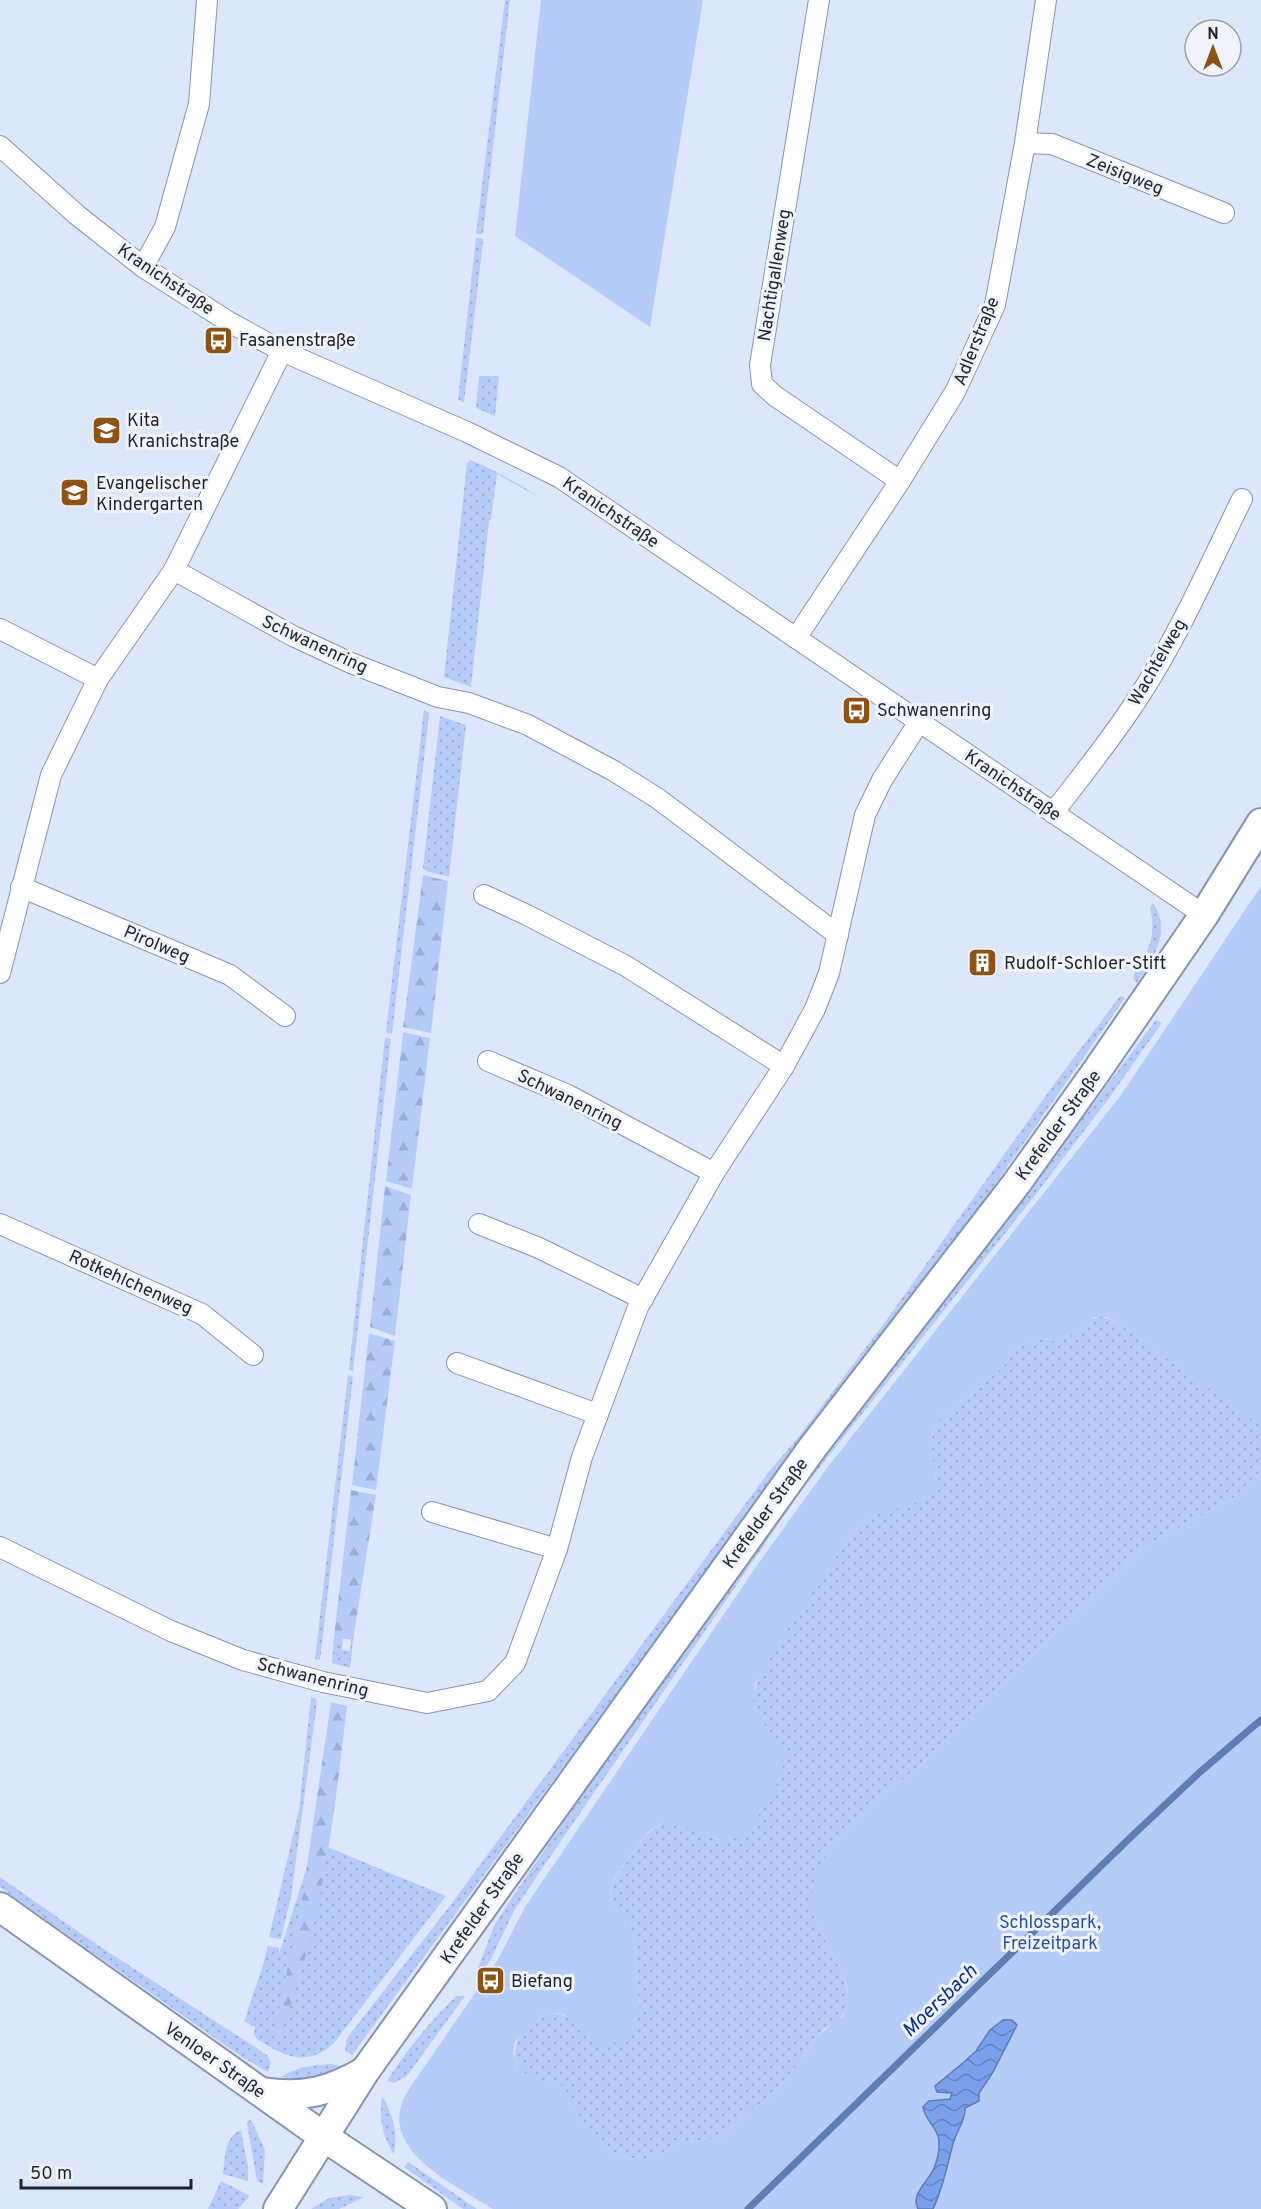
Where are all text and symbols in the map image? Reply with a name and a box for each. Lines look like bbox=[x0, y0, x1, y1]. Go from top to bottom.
north arrow bbox=[1183, 18, 1243, 78]
text: N bbox=[1207, 25, 1219, 45]
street label: Zeisigweg bbox=[1082, 149, 1167, 201]
street label: Nachtigallenweg bbox=[754, 207, 797, 343]
street label: Kranichstraße bbox=[112, 239, 218, 321]
street label: Adlerstraße bbox=[949, 294, 1006, 389]
bus stop icon: Fasanenstraße bbox=[202, 324, 234, 356]
place label: Fasanenstraße bbox=[239, 330, 356, 353]
place label: Kita Kranichstraße bbox=[127, 410, 239, 454]
school or university icon: Kita Kranichstraße bbox=[90, 414, 122, 446]
street label: Kranichstraße bbox=[557, 472, 663, 554]
place label: Evangelischer Kindergarten bbox=[96, 473, 208, 517]
school or university icon: Evangelischer Kindergarten bbox=[59, 477, 91, 509]
street label: Schwanenring bbox=[258, 611, 371, 680]
street label: Wachtelweg bbox=[1124, 615, 1193, 711]
bus stop icon: Schwanenring bbox=[840, 694, 872, 726]
place label: Schwanenring bbox=[877, 700, 991, 723]
street label: Kranichstraße bbox=[959, 745, 1065, 827]
street label: Pirolweg bbox=[120, 921, 193, 970]
building icon: Rudolf-Schloer-Stift bbox=[967, 947, 999, 979]
place label: Rudolf-Schloer-Stift bbox=[1004, 953, 1166, 976]
street label: Schwanenring bbox=[513, 1065, 626, 1136]
street label: Krefelder Straße bbox=[1011, 1066, 1107, 1186]
street label: Rotkehlchenweg bbox=[65, 1246, 196, 1321]
street label: Krefelder Straße bbox=[718, 1454, 814, 1574]
street label: Schwanenring bbox=[254, 1653, 371, 1703]
street label: Krefelder Straße bbox=[436, 1848, 530, 1969]
park label: Schlosspark, Freizeitpark bbox=[999, 1912, 1101, 1956]
water label: Moersbach bbox=[897, 1959, 984, 2044]
bus stop icon: Biefang bbox=[474, 1965, 506, 1997]
place label: Biefang bbox=[511, 1971, 573, 1994]
street label: Venloer Straße bbox=[159, 2018, 269, 2105]
scale bar bbox=[21, 2152, 190, 2190]
text: 50 m bbox=[30, 2163, 72, 2186]

